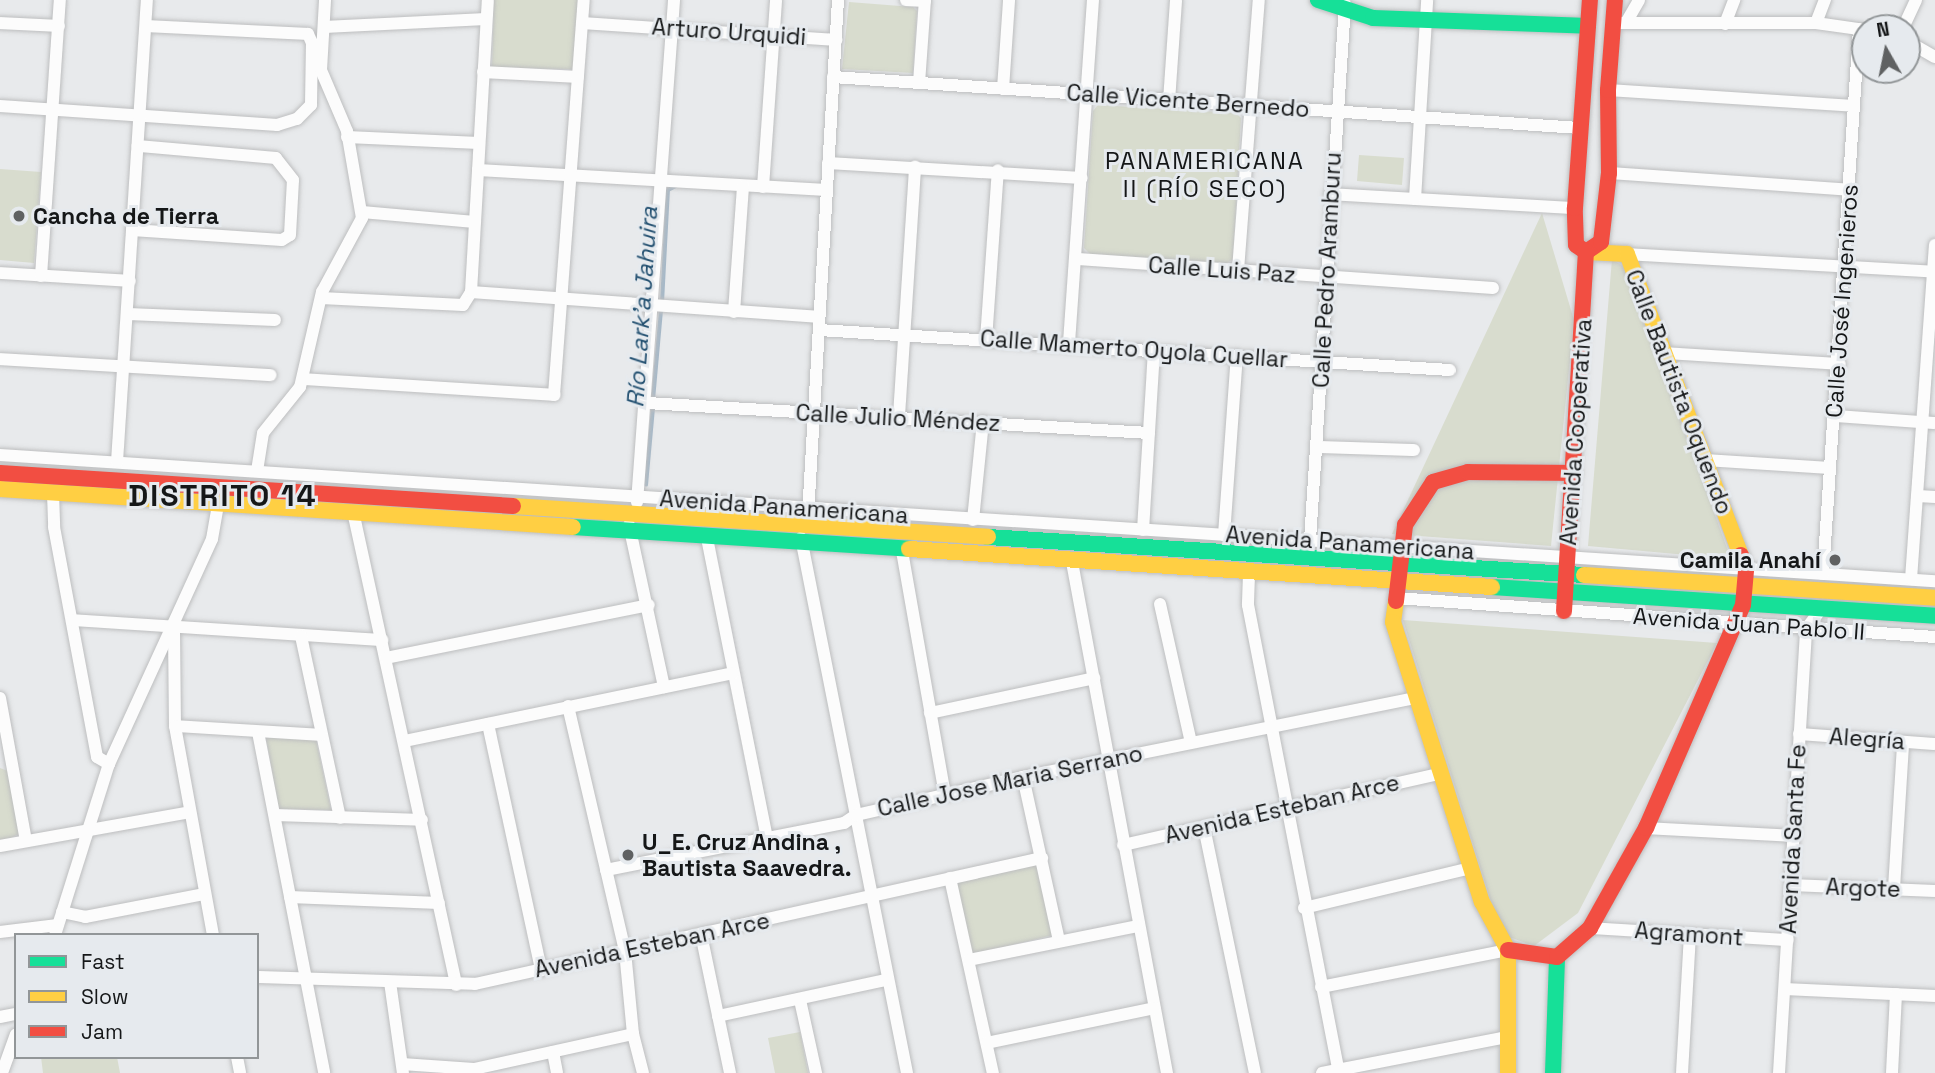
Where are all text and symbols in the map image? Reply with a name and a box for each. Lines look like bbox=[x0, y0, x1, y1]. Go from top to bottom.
street label: Arturo Urquidi bbox=[651, 13, 807, 51]
north arrow bbox=[1851, 14, 1921, 84]
text: N bbox=[1875, 16, 1891, 43]
street label: Calle Vicente Bernedo bbox=[1065, 79, 1311, 123]
district label: PANAMERICANA II (RÍO SECO) bbox=[1107, 147, 1303, 203]
street label: Calle Pedro Aramburu bbox=[1307, 151, 1347, 389]
street label: Calle José Ingenieros bbox=[1820, 183, 1864, 419]
place label: Cancha de Tierra bbox=[33, 202, 220, 230]
water label: Río Lark’a Jahuira bbox=[621, 206, 663, 408]
marker: Cancha de Tierra bbox=[11, 208, 27, 224]
street label: Calle Luis Paz bbox=[1147, 251, 1297, 289]
street label: Calle Bautista Oquendo bbox=[1620, 266, 1738, 518]
street label: Avenida Cooperativa bbox=[1554, 318, 1598, 546]
street label: Calle Mamerto Oyola Cuellar bbox=[979, 324, 1289, 374]
street label: Calle Julio Méndez bbox=[795, 399, 1001, 437]
district label: DISTRITO 14 bbox=[130, 478, 316, 514]
street label: Avenida Panamericana bbox=[659, 485, 909, 529]
street label: Avenida Panamericana bbox=[1225, 521, 1475, 565]
place label: Camila Anahí bbox=[1680, 546, 1821, 574]
marker: Camila Anahí bbox=[1827, 552, 1843, 568]
street label: Avenida Juan Pablo II bbox=[1632, 602, 1866, 646]
street label: Alegría bbox=[1828, 723, 1906, 755]
street label: Calle Jose Maria Serrano bbox=[875, 739, 1145, 823]
street label: Avenida Santa Fe bbox=[1774, 743, 1812, 935]
street label: Avenida Esteban Arce bbox=[1162, 769, 1402, 849]
place label: U_E. Cruz Andina , Bautista Saavedra. bbox=[642, 828, 852, 882]
marker: U_E. Cruz Andina , Bautista Saavedra. bbox=[620, 847, 636, 863]
street label: Argote bbox=[1825, 873, 1901, 903]
street label: Avenida Esteban Arce bbox=[532, 907, 772, 983]
street label: Agramont bbox=[1634, 916, 1744, 952]
legend bbox=[14, 933, 259, 1059]
text: Fast bbox=[81, 948, 125, 975]
text: Slow bbox=[81, 983, 129, 1010]
text: Jam bbox=[81, 1018, 123, 1045]

